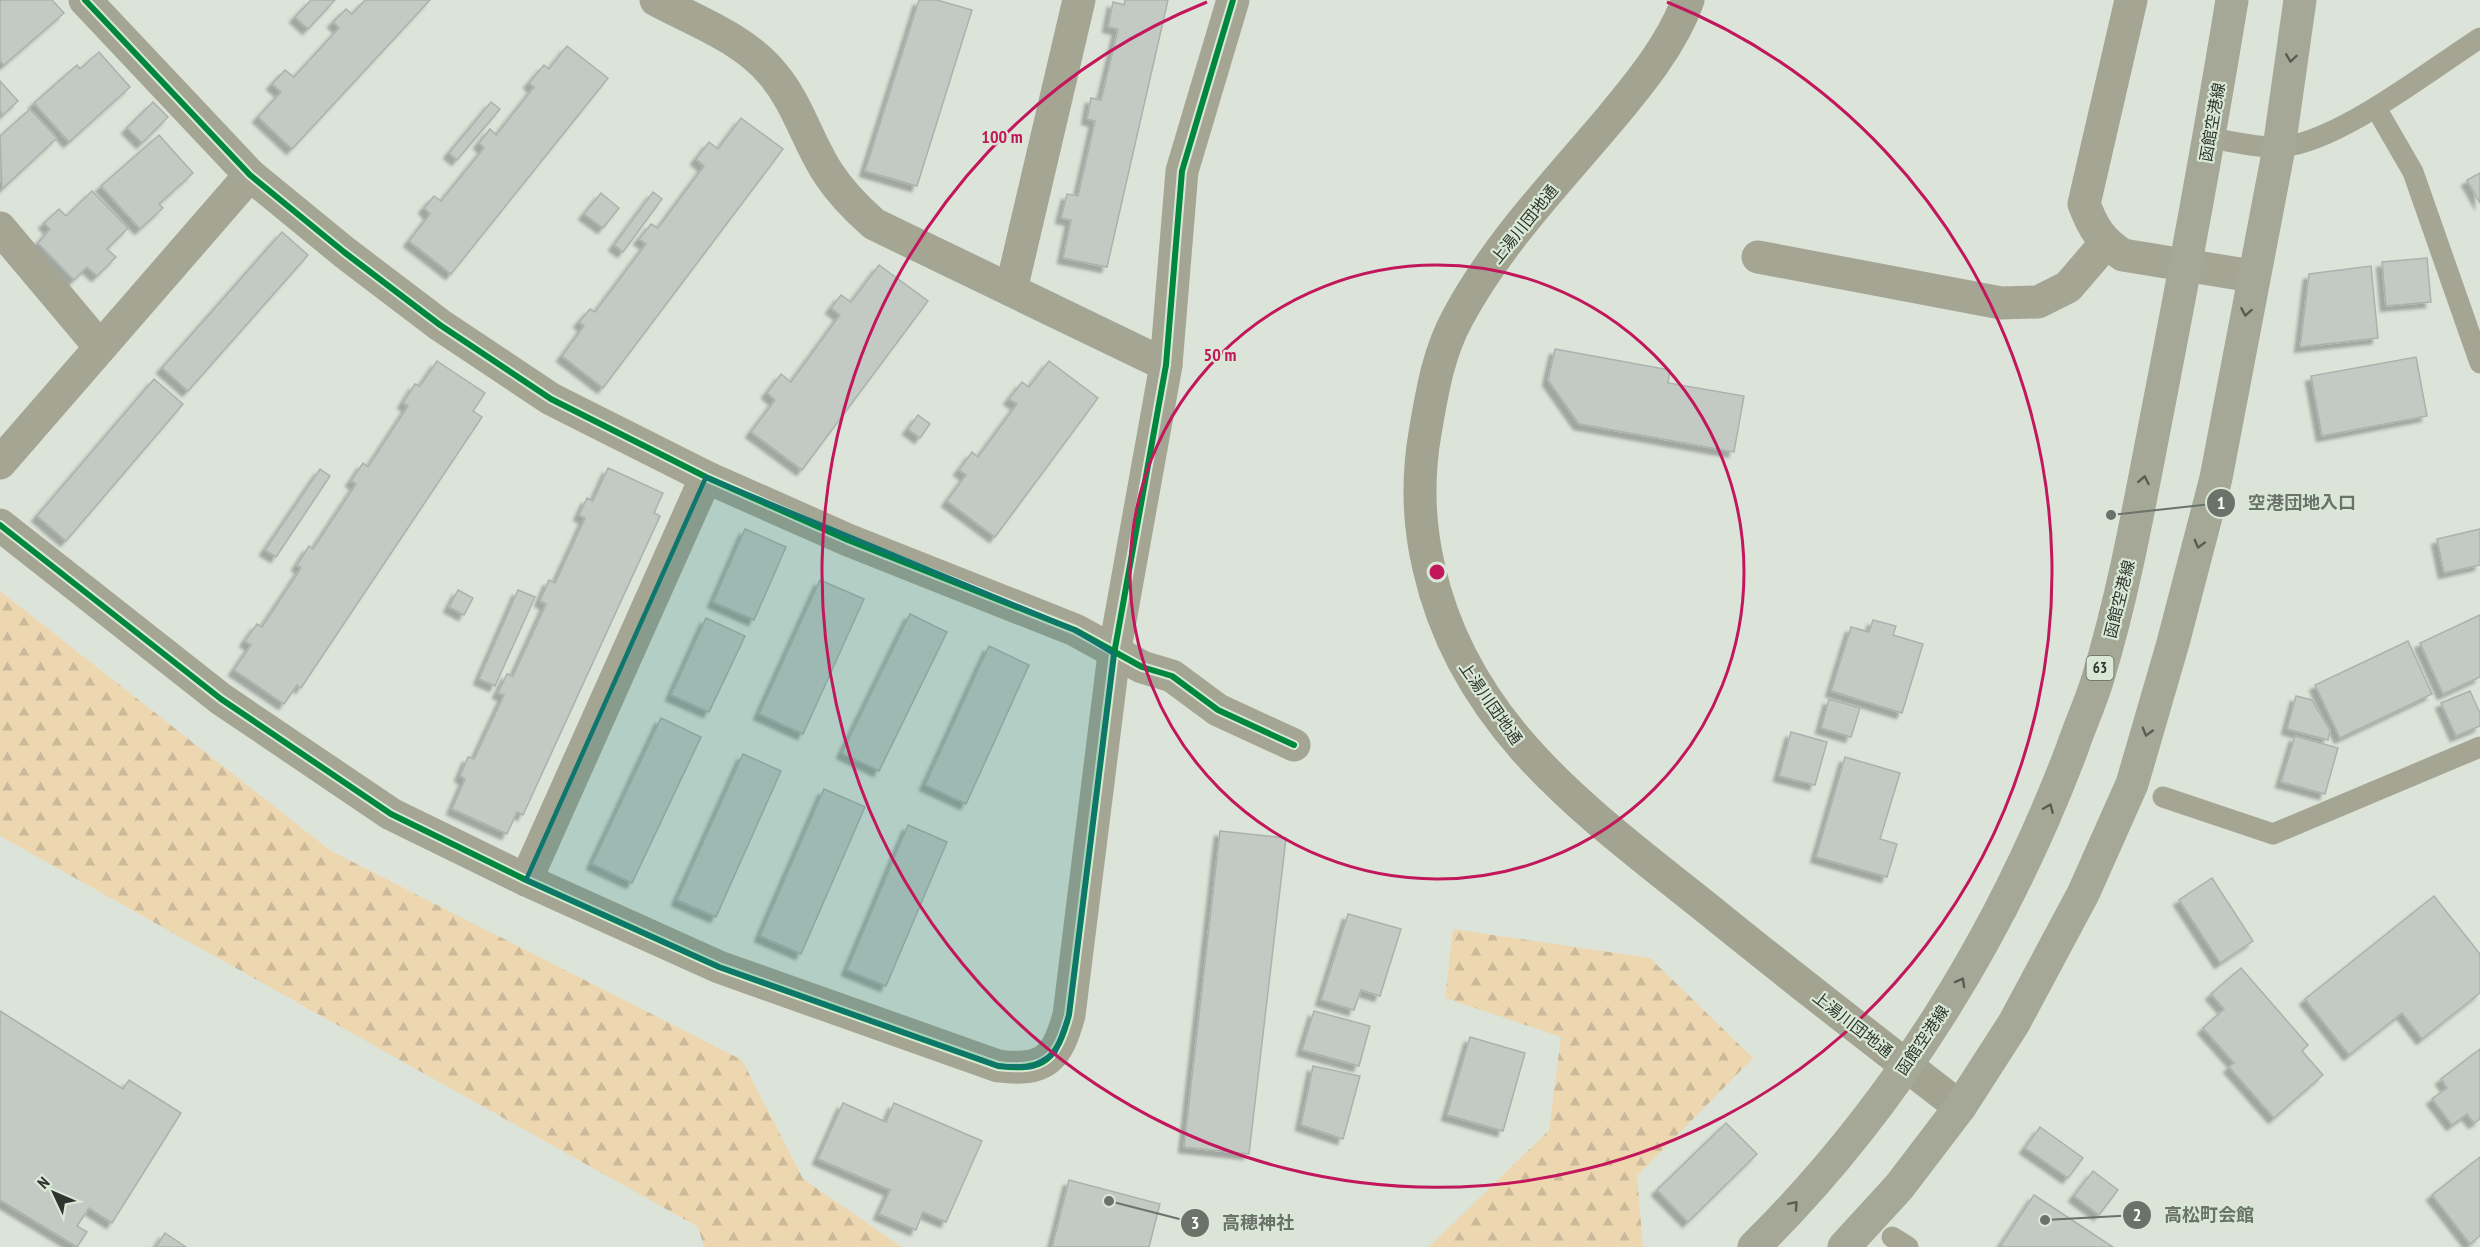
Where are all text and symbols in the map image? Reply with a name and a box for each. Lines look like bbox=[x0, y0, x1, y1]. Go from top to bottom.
one-way arrow bbox=[2286, 53, 2298, 63]
street label: 函館空港線 bbox=[2195, 81, 2229, 163]
text: 100 m bbox=[981, 125, 1023, 148]
street label: 上湯川団地通 bbox=[1486, 180, 1562, 268]
one-way arrow bbox=[2240, 306, 2253, 316]
text: 50 m bbox=[1204, 343, 1236, 366]
one-way arrow bbox=[2137, 476, 2150, 486]
callout: 空港団地入口 bbox=[2206, 485, 2368, 521]
text: 1 bbox=[2217, 491, 2225, 514]
text: 空港団地入口 bbox=[2248, 491, 2356, 514]
one-way arrow bbox=[2193, 539, 2206, 549]
street label: 函館空港線 bbox=[2100, 558, 2138, 640]
centre of rings bbox=[1427, 562, 1447, 582]
road number: 63 bbox=[2086, 656, 2114, 680]
street label: 上湯川団地通 bbox=[1455, 658, 1527, 748]
one-way arrow bbox=[2142, 726, 2154, 737]
one-way arrow bbox=[2042, 803, 2054, 814]
one-way arrow bbox=[1954, 977, 1965, 988]
street label: 上湯川団地通 bbox=[1809, 987, 1897, 1061]
street label: 函館空港線 bbox=[1891, 1001, 1953, 1079]
north arrow bbox=[24, 1163, 84, 1223]
text: N bbox=[33, 1173, 53, 1193]
callout: 高松町会館 bbox=[2122, 1197, 2266, 1233]
one-way arrow bbox=[1787, 1201, 1798, 1212]
text: 2 bbox=[2133, 1203, 2141, 1226]
text: 高松町会館 bbox=[2164, 1203, 2254, 1226]
callout: 高穂神社 bbox=[1180, 1205, 1306, 1241]
text: 3 bbox=[1191, 1211, 1199, 1234]
text: 高穂神社 bbox=[1222, 1211, 1294, 1234]

